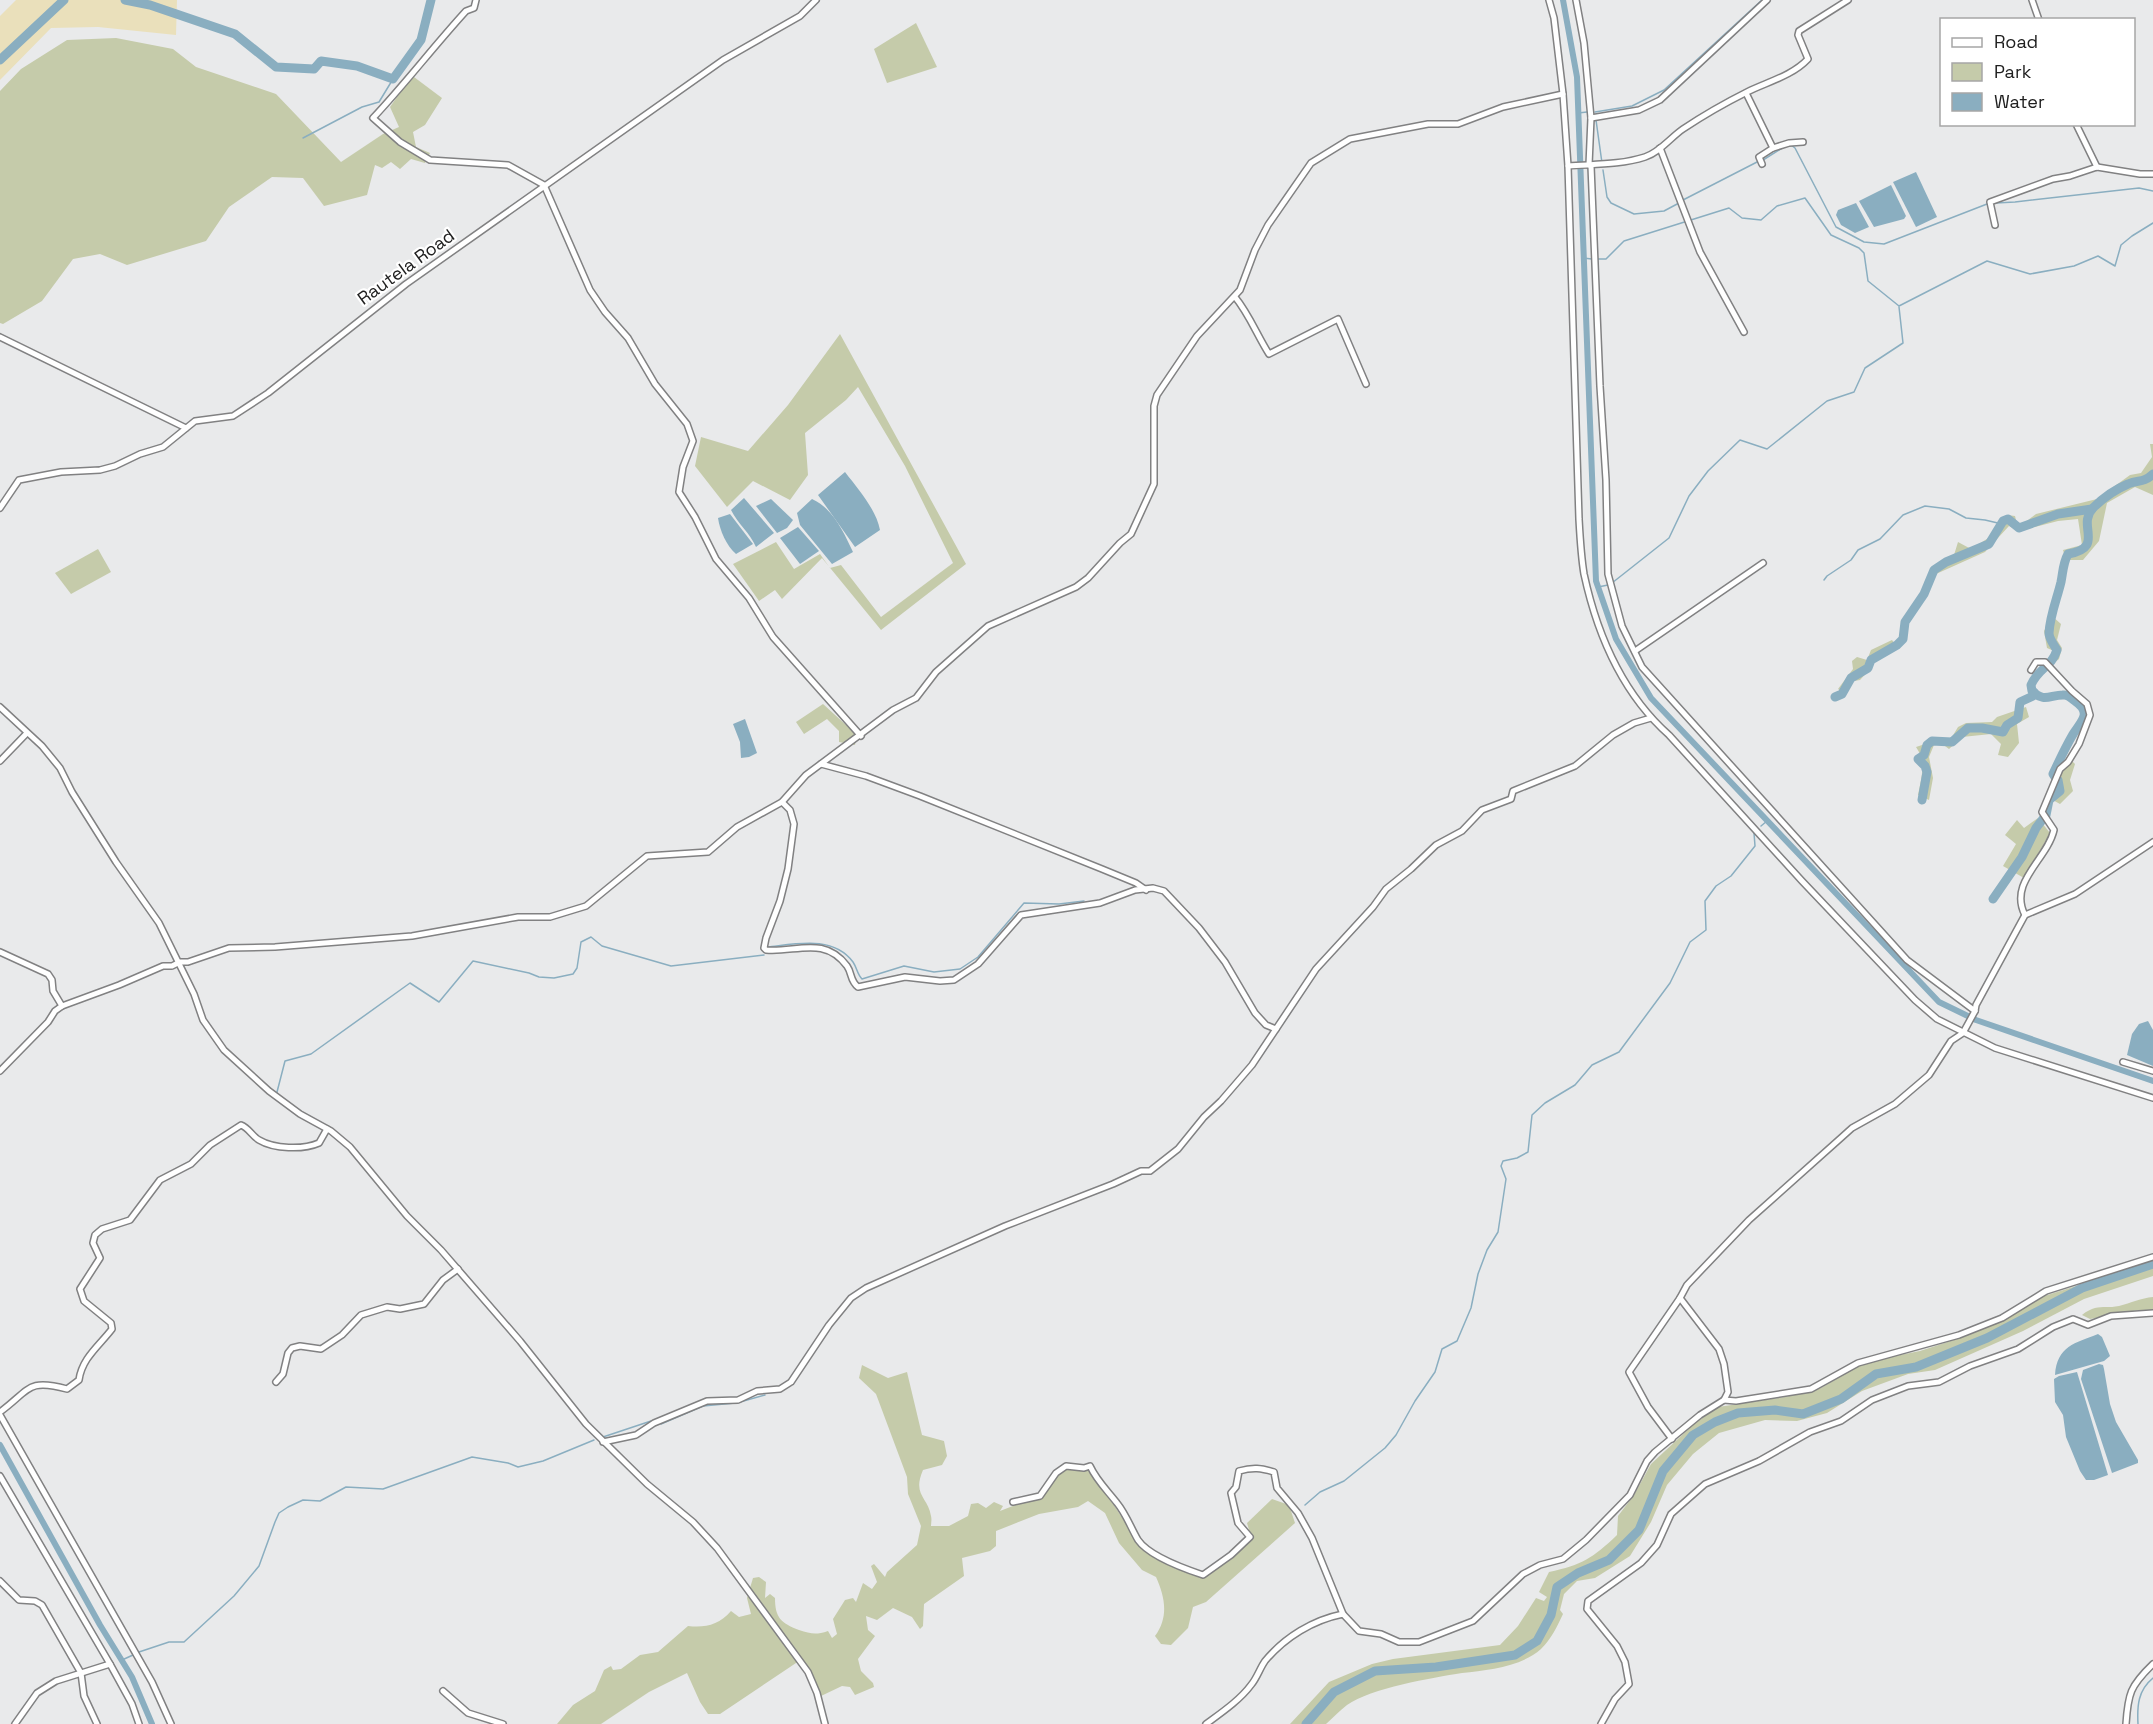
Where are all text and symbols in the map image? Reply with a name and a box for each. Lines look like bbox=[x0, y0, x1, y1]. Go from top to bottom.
legend bbox=[1940, 18, 2135, 126]
text: Road bbox=[1994, 30, 2038, 53]
text: Park bbox=[1994, 60, 2032, 83]
text: Water bbox=[1994, 90, 2045, 113]
street label: Rautela Road bbox=[353, 224, 459, 310]

